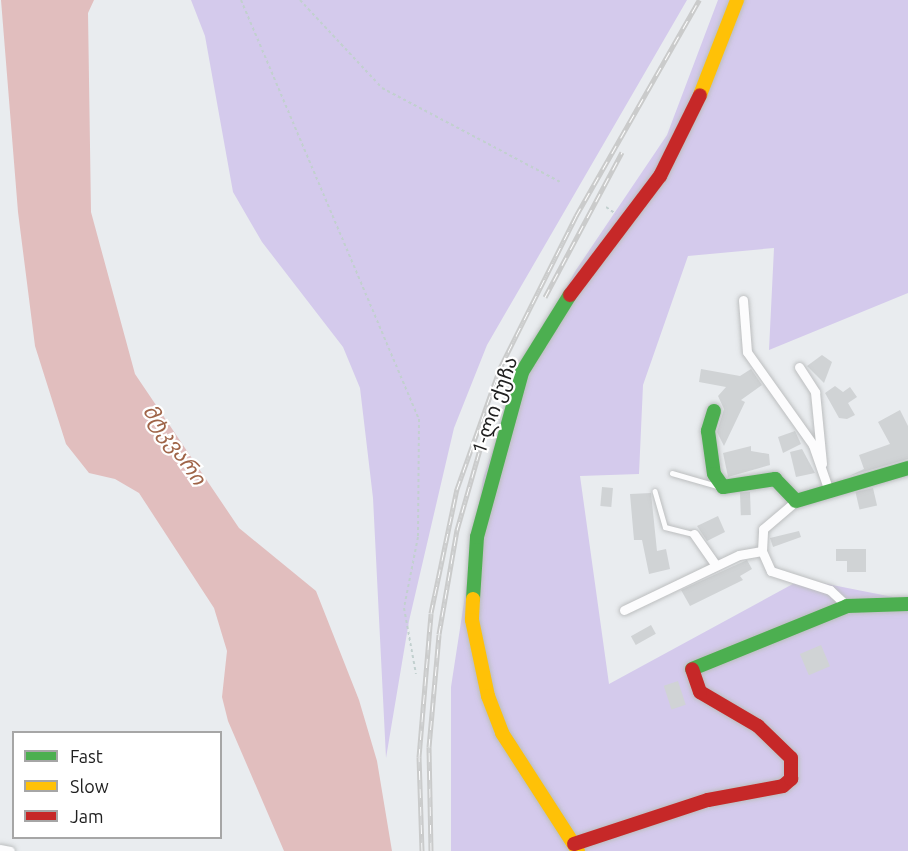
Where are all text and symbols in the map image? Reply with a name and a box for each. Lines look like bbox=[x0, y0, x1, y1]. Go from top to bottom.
street label: 1-ლი ქუჩა bbox=[466, 353, 522, 457]
water label: მტკვარი bbox=[138, 399, 212, 489]
legend bbox=[12, 731, 222, 839]
text: Fast bbox=[70, 746, 103, 766]
text: Slow bbox=[70, 776, 109, 796]
text: Jam bbox=[70, 806, 104, 826]

